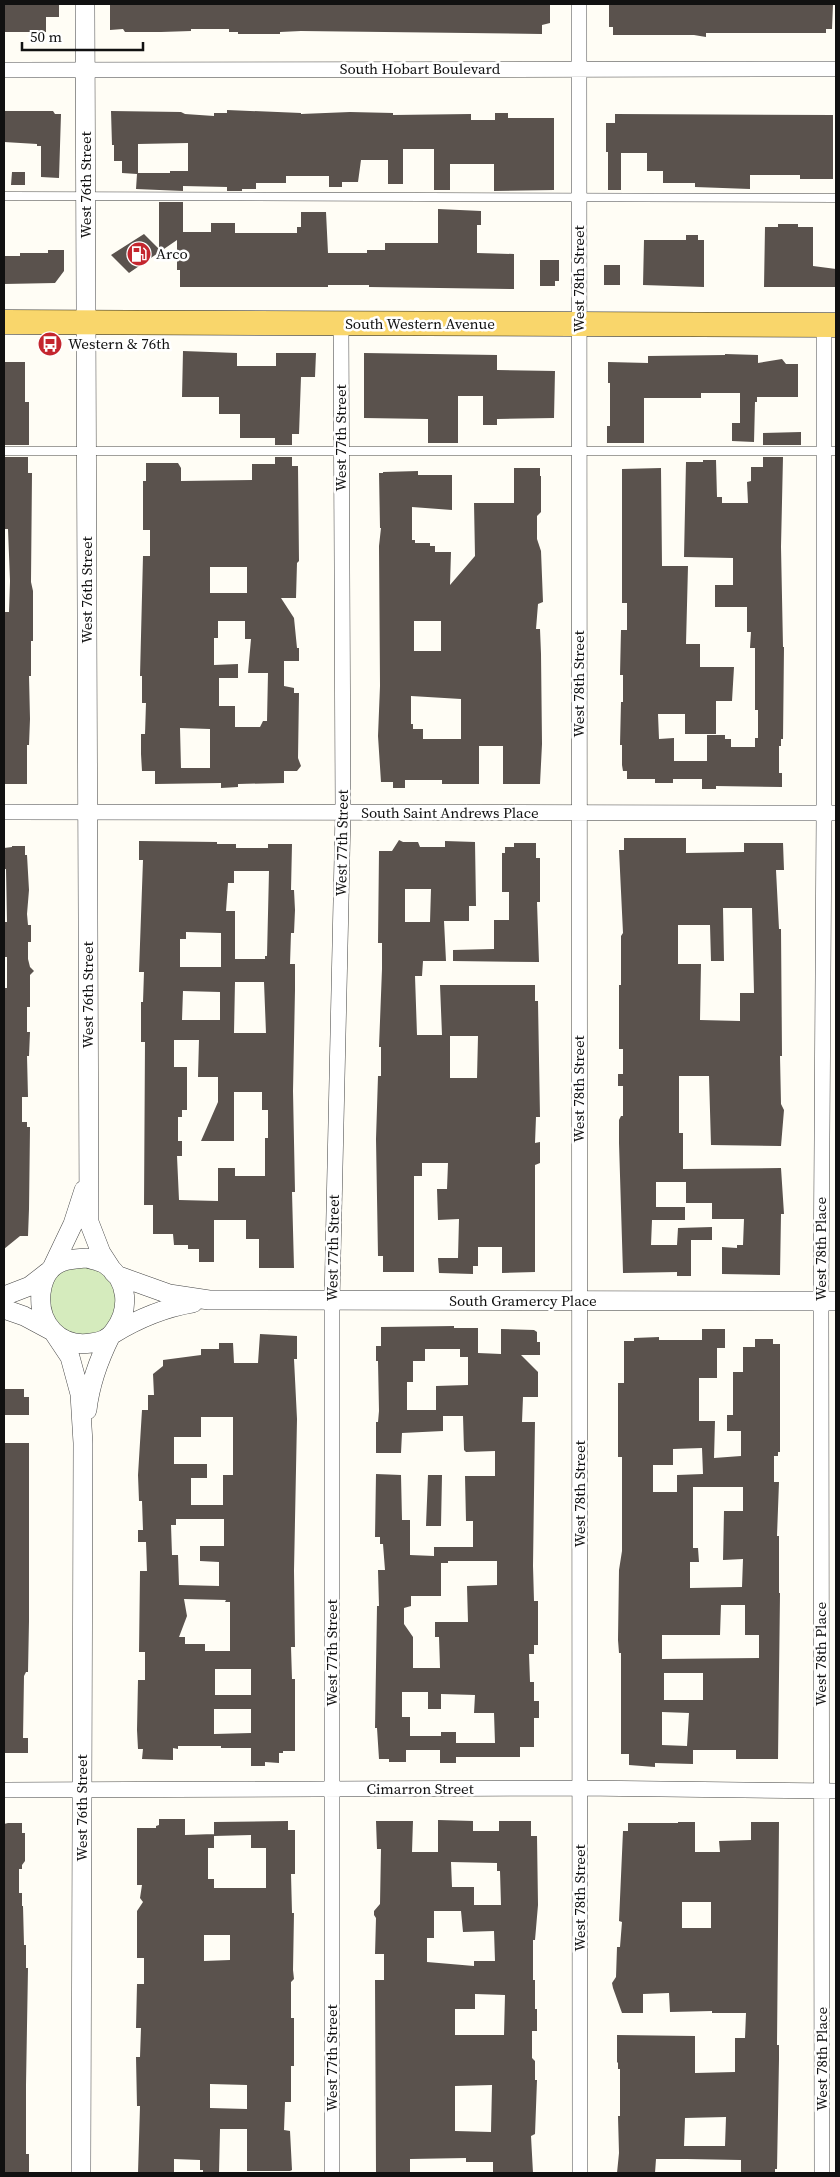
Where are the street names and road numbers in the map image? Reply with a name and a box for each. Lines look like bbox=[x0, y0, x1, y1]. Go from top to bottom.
street label: South Hobart Boulevard bbox=[340, 58, 501, 79]
street label: West 76th Street bbox=[75, 131, 96, 239]
street label: West 78th Street bbox=[568, 225, 589, 333]
street label: South Western Avenue bbox=[345, 313, 495, 334]
street label: West 77th Street bbox=[330, 384, 351, 492]
street label: West 76th Street bbox=[76, 536, 97, 644]
street label: West 78th Street bbox=[568, 630, 589, 738]
street label: West 77th Street bbox=[330, 789, 353, 897]
street label: South Saint Andrews Place bbox=[361, 802, 539, 823]
street label: West 76th Street bbox=[77, 941, 98, 1049]
street label: West 78th Street bbox=[568, 1035, 589, 1143]
street label: West 77th Street bbox=[321, 1194, 344, 1302]
street label: West 78th Place bbox=[810, 1197, 831, 1301]
street label: South Gramercy Place bbox=[449, 1290, 597, 1311]
street label: West 78th Street bbox=[569, 1440, 590, 1548]
street label: West 77th Street bbox=[321, 1599, 342, 1707]
street label: West 78th Place bbox=[810, 1602, 831, 1706]
street label: West 76th Street bbox=[71, 1754, 92, 1862]
street label: Cimarron Street bbox=[366, 1778, 474, 1799]
street label: West 78th Street bbox=[569, 1844, 590, 1952]
street label: West 77th Street bbox=[321, 2004, 342, 2112]
street label: West 78th Place bbox=[811, 2007, 832, 2111]

